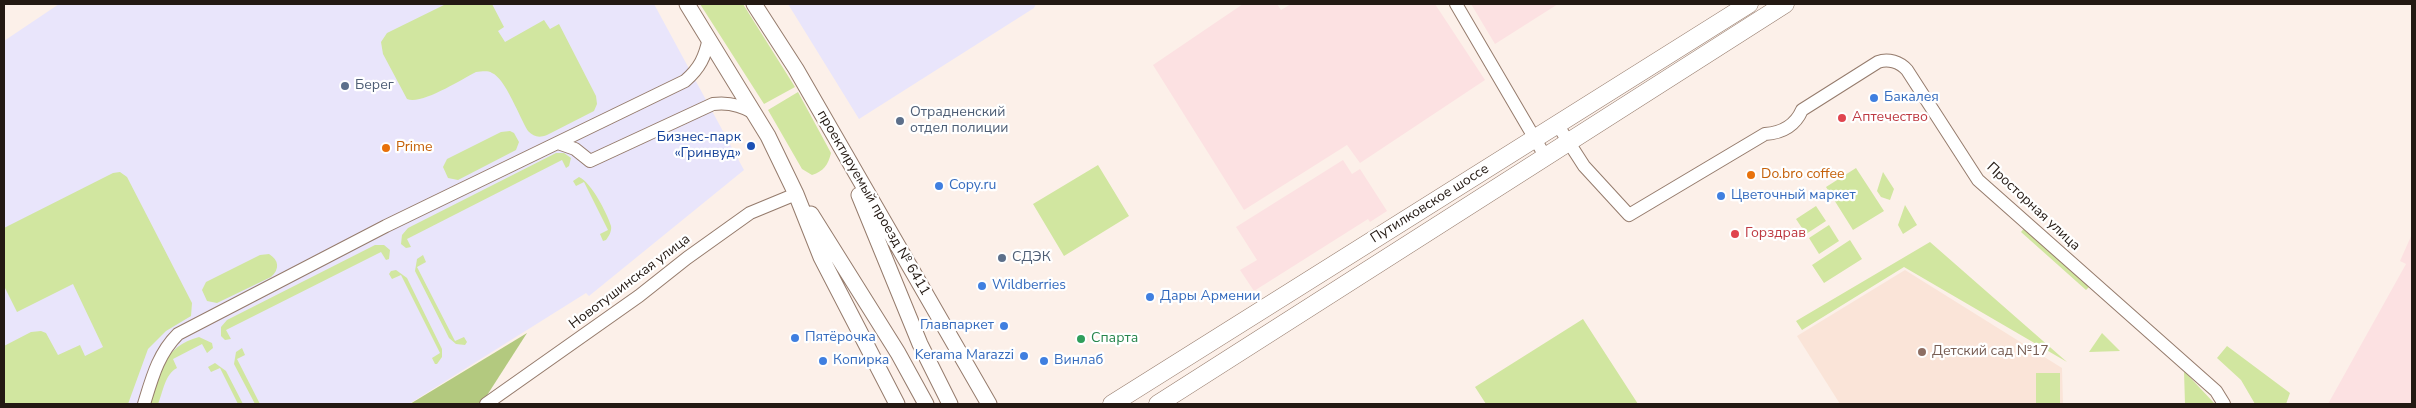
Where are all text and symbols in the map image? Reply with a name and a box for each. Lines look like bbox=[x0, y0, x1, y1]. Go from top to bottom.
place label: Берег bbox=[355, 78, 394, 94]
marker: Берег bbox=[339, 80, 351, 92]
place label: Бакалея bbox=[1884, 90, 1939, 106]
marker: Бакалея bbox=[1868, 92, 1880, 104]
place label: Отрадненский отдел полиции bbox=[910, 105, 1009, 138]
street label: проектируемый проезд № 6411 bbox=[813, 107, 933, 299]
place label: Аптечество bbox=[1852, 110, 1928, 126]
marker: Аптечество bbox=[1836, 112, 1848, 124]
marker: Отрадненский отдел полиции bbox=[894, 115, 906, 127]
place label: Бизнес-парк «Гринвуд» bbox=[657, 130, 741, 162]
place label: Prime bbox=[396, 140, 432, 156]
marker: Бизнес-парк «Гринвуд» bbox=[745, 140, 757, 152]
marker: Prime bbox=[380, 142, 392, 154]
street label: Просторная улица bbox=[1983, 159, 2083, 255]
street label: Путилковское шоссе bbox=[1368, 161, 1492, 247]
place label: Do.bro coffee bbox=[1761, 167, 1844, 183]
marker: Do.bro coffee bbox=[1745, 169, 1757, 181]
place label: Copy.ru bbox=[949, 178, 996, 194]
marker: Copy.ru bbox=[933, 180, 945, 192]
place label: Цветочный маркет bbox=[1731, 188, 1856, 204]
marker: Цветочный маркет bbox=[1715, 190, 1727, 202]
place label: Горздрав bbox=[1745, 226, 1806, 242]
marker: Горздрав bbox=[1729, 228, 1741, 240]
street label: Новотушинская улица bbox=[566, 231, 694, 333]
place label: СДЭК bbox=[1012, 250, 1051, 266]
marker: СДЭК bbox=[996, 252, 1008, 264]
place label: Wildberries bbox=[992, 278, 1066, 294]
marker: Wildberries bbox=[976, 280, 988, 292]
place label: Дары Армении bbox=[1160, 289, 1260, 305]
marker: Дары Армении bbox=[1144, 291, 1156, 303]
place label: Главпаркет bbox=[920, 318, 994, 334]
marker: Главпаркет bbox=[998, 320, 1010, 332]
place label: Пятёрочка bbox=[805, 330, 876, 346]
place label: Спарта bbox=[1091, 331, 1138, 347]
marker: Пятёрочка bbox=[789, 332, 801, 344]
marker: Спарта bbox=[1075, 333, 1087, 345]
place label: Детский сад №17 bbox=[1932, 344, 2049, 360]
marker: Детский сад №17 bbox=[1916, 346, 1928, 358]
place label: Kerama Marazzi bbox=[915, 348, 1014, 364]
marker: Kerama Marazzi bbox=[1018, 350, 1030, 362]
place label: Копирка bbox=[833, 353, 889, 369]
place label: Винлаб bbox=[1054, 353, 1103, 369]
marker: Копирка bbox=[817, 355, 829, 367]
marker: Винлаб bbox=[1038, 355, 1050, 367]

